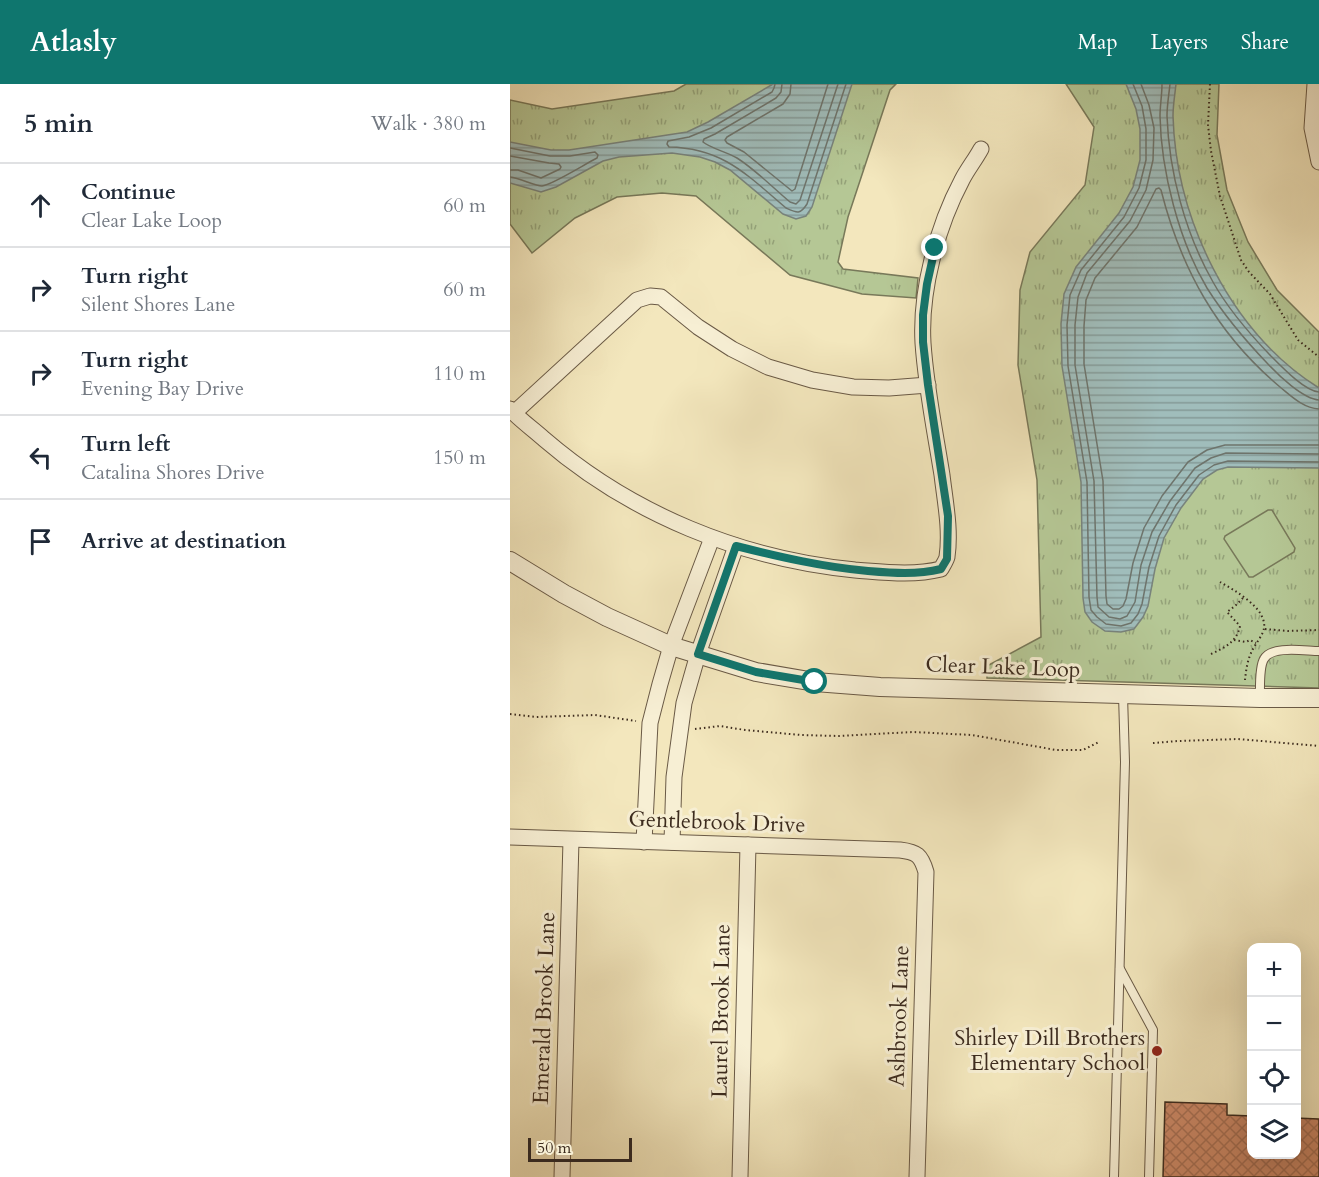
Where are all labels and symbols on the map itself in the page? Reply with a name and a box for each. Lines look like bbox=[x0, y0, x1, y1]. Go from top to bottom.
route end bbox=[921, 234, 947, 260]
street label: Clear Lake Loop bbox=[925, 649, 1081, 685]
route start bbox=[801, 668, 827, 694]
street label: Gentlebrook Drive bbox=[628, 804, 806, 840]
street label: Emerald Brook Lane bbox=[526, 911, 562, 1105]
street label: Laurel Brook Lane bbox=[704, 924, 738, 1098]
street label: Ashbrook Lane bbox=[882, 945, 916, 1087]
place label: Shirley Dill Brothers Elementary School bbox=[954, 1023, 1145, 1078]
marker: Shirley Dill Brothers Elementary School bbox=[1150, 1044, 1164, 1058]
scale bar bbox=[528, 1135, 632, 1162]

